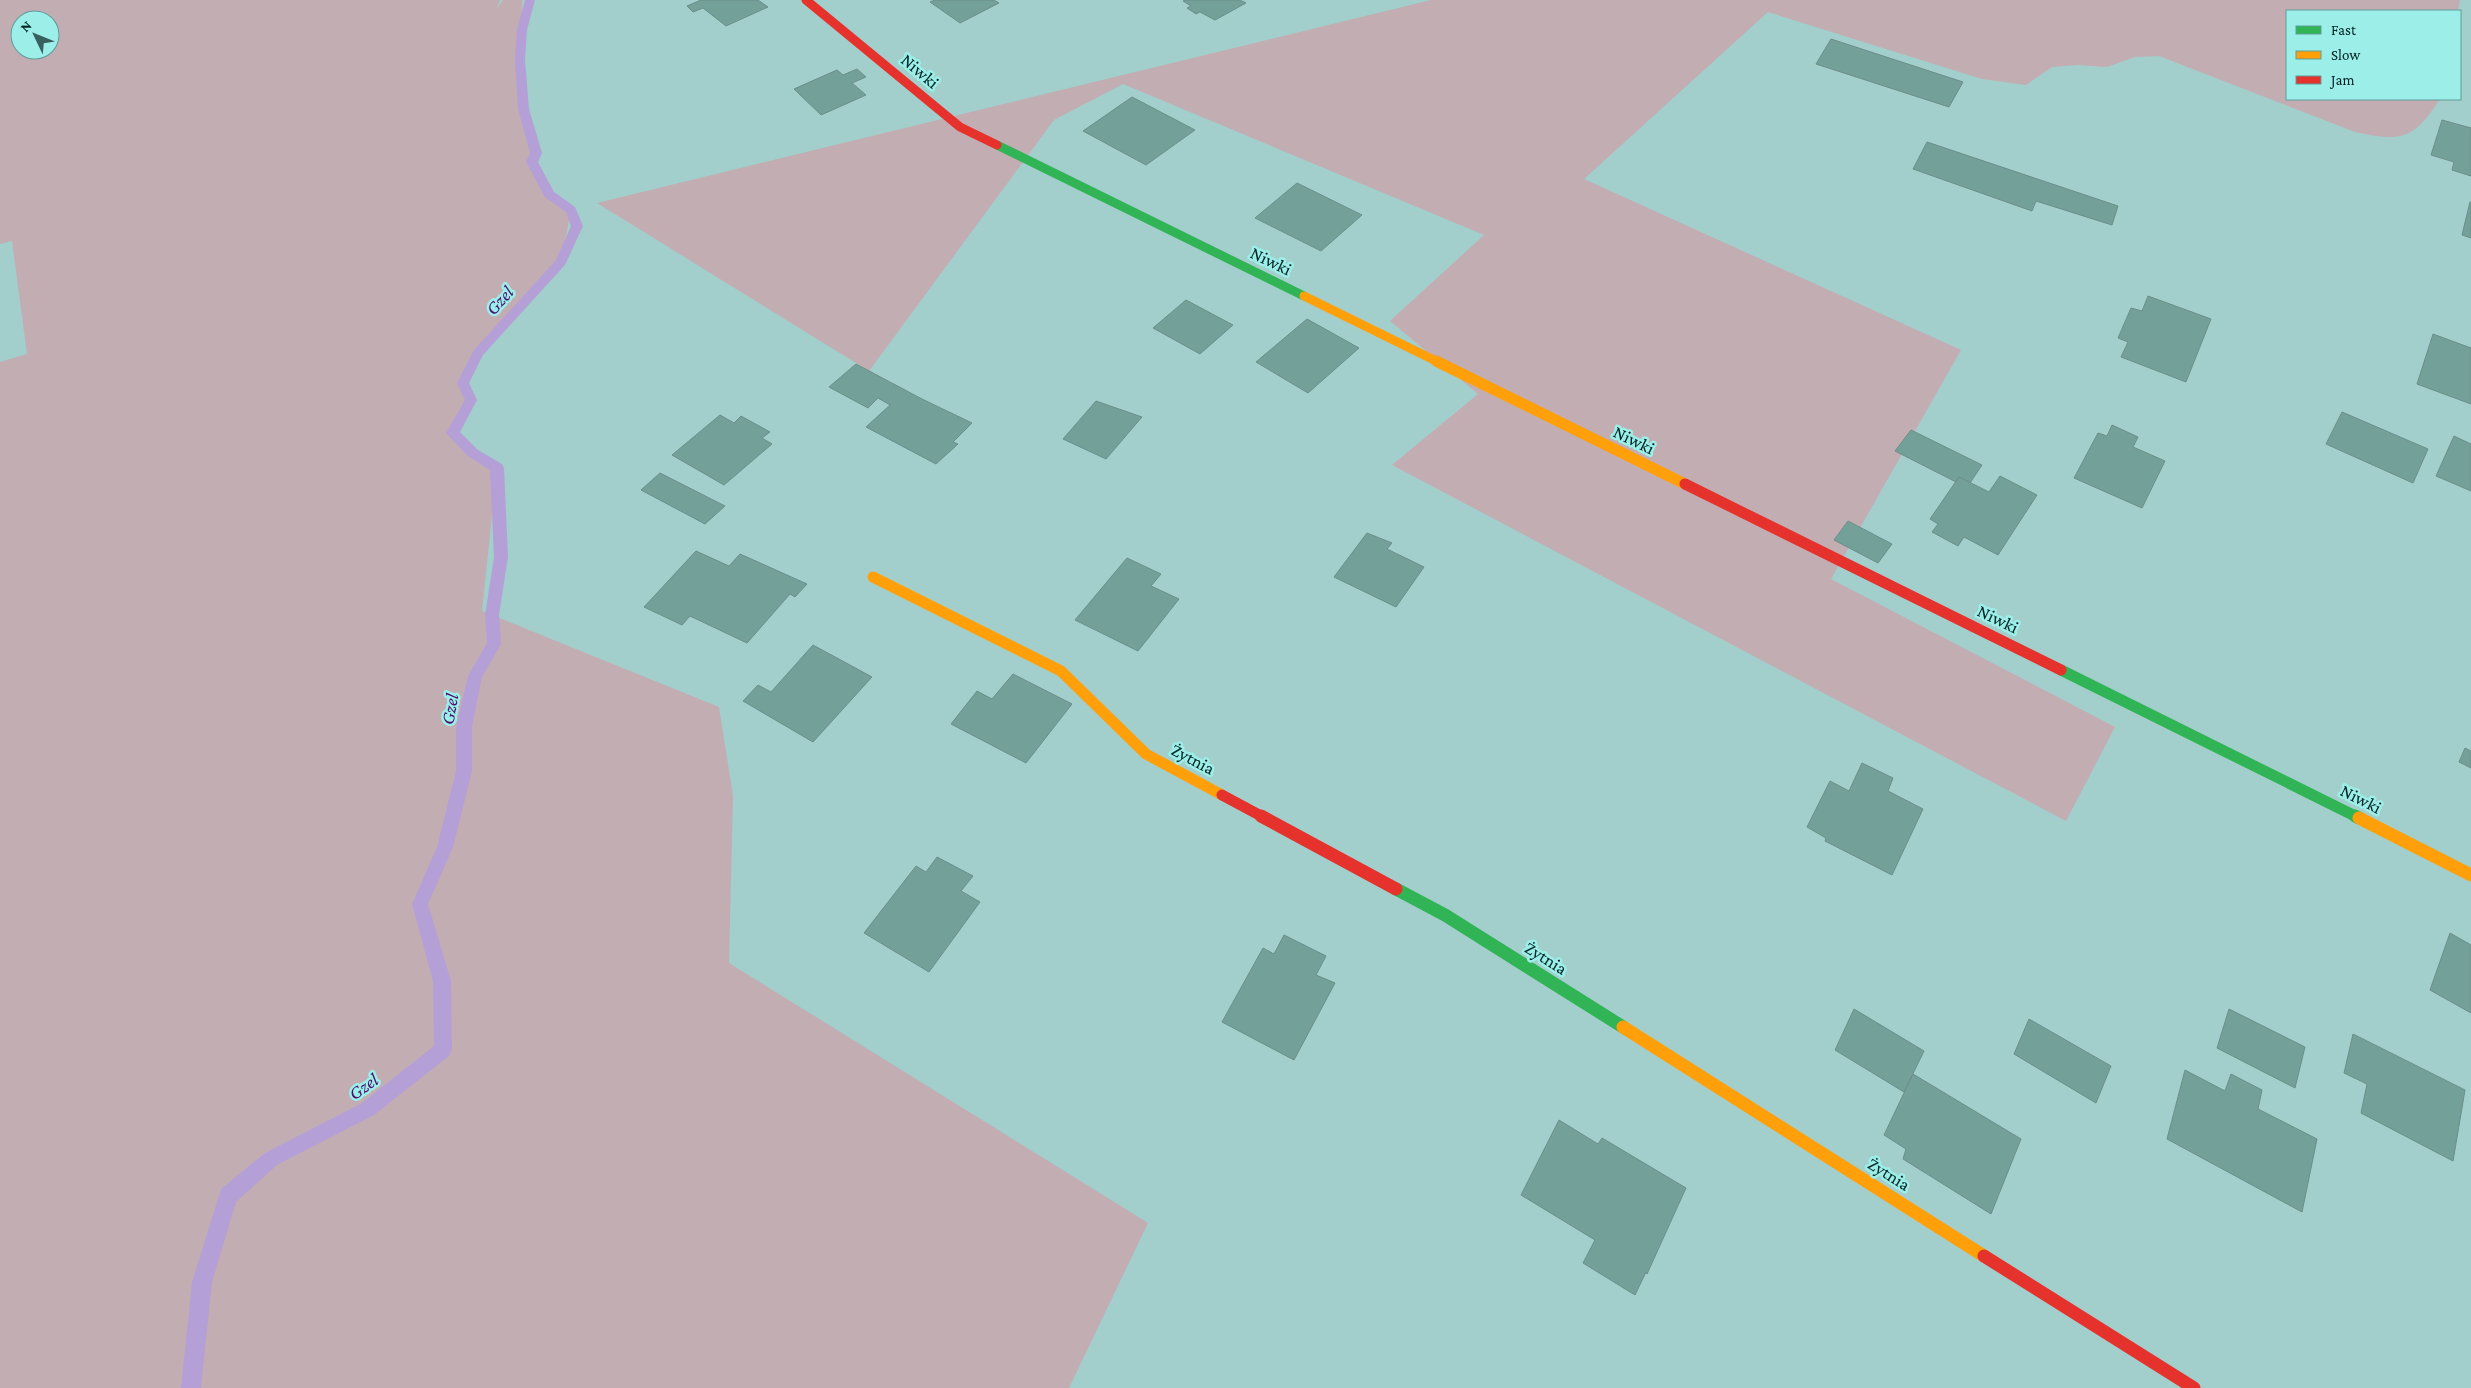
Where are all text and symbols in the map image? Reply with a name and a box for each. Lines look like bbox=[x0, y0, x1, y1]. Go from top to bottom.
north arrow bbox=[10, 10, 60, 60]
legend bbox=[2286, 10, 2461, 100]
text: N bbox=[16, 17, 35, 35]
text: Fast bbox=[2331, 22, 2357, 38]
text: Slow bbox=[2331, 47, 2361, 63]
street label: Niwki bbox=[897, 49, 943, 93]
text: Jam bbox=[2329, 72, 2354, 89]
street label: Niwki bbox=[1247, 243, 1295, 280]
water label: Gzel bbox=[481, 281, 518, 319]
street label: Niwki bbox=[1610, 422, 1658, 459]
street label: Niwki bbox=[1974, 601, 2022, 638]
water label: Gzel bbox=[436, 692, 463, 726]
street label: Żytnia bbox=[1168, 739, 1218, 779]
street label: Niwki bbox=[2337, 780, 2385, 818]
street label: Żytnia bbox=[1521, 937, 1571, 979]
water label: Gzel bbox=[345, 1069, 382, 1104]
street label: Żytnia bbox=[1864, 1153, 1914, 1195]

